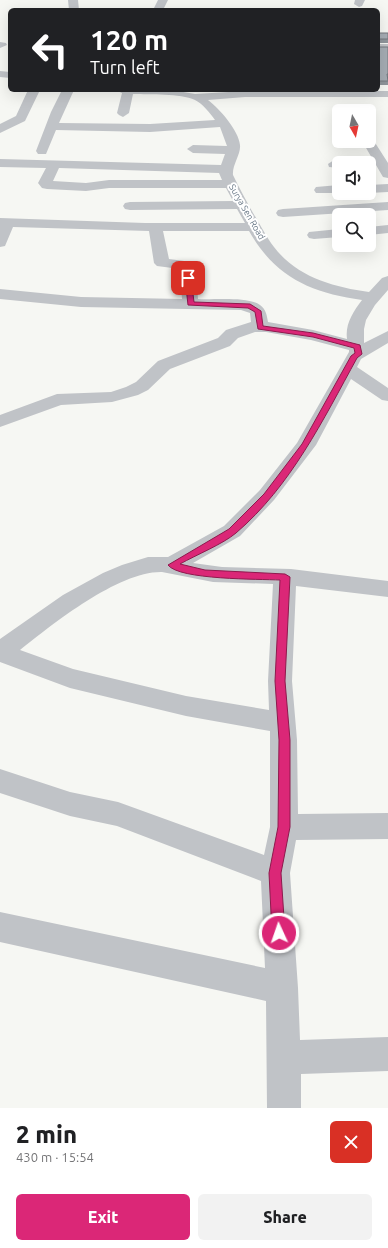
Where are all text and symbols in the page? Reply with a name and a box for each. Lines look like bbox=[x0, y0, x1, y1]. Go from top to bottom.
icon: left bbox=[24, 24, 76, 76]
text: 120 m bbox=[90, 24, 168, 55]
text: Turn left bbox=[90, 57, 160, 77]
north arrow bbox=[332, 104, 376, 148]
map controls bbox=[332, 104, 376, 252]
button: sound bbox=[332, 156, 376, 200]
street label: Surya Sen Road bbox=[227, 183, 267, 241]
button: search bbox=[332, 208, 376, 252]
pin bbox=[171, 261, 205, 295]
icon: arrive bbox=[177, 267, 199, 289]
position arrow bbox=[258, 912, 300, 954]
text: 2 min bbox=[16, 1121, 77, 1148]
button: close bbox=[330, 1121, 372, 1163]
text: 430 m · 15:54 bbox=[16, 1150, 94, 1164]
button: Exit bbox=[16, 1194, 190, 1240]
button: Share bbox=[198, 1194, 372, 1240]

